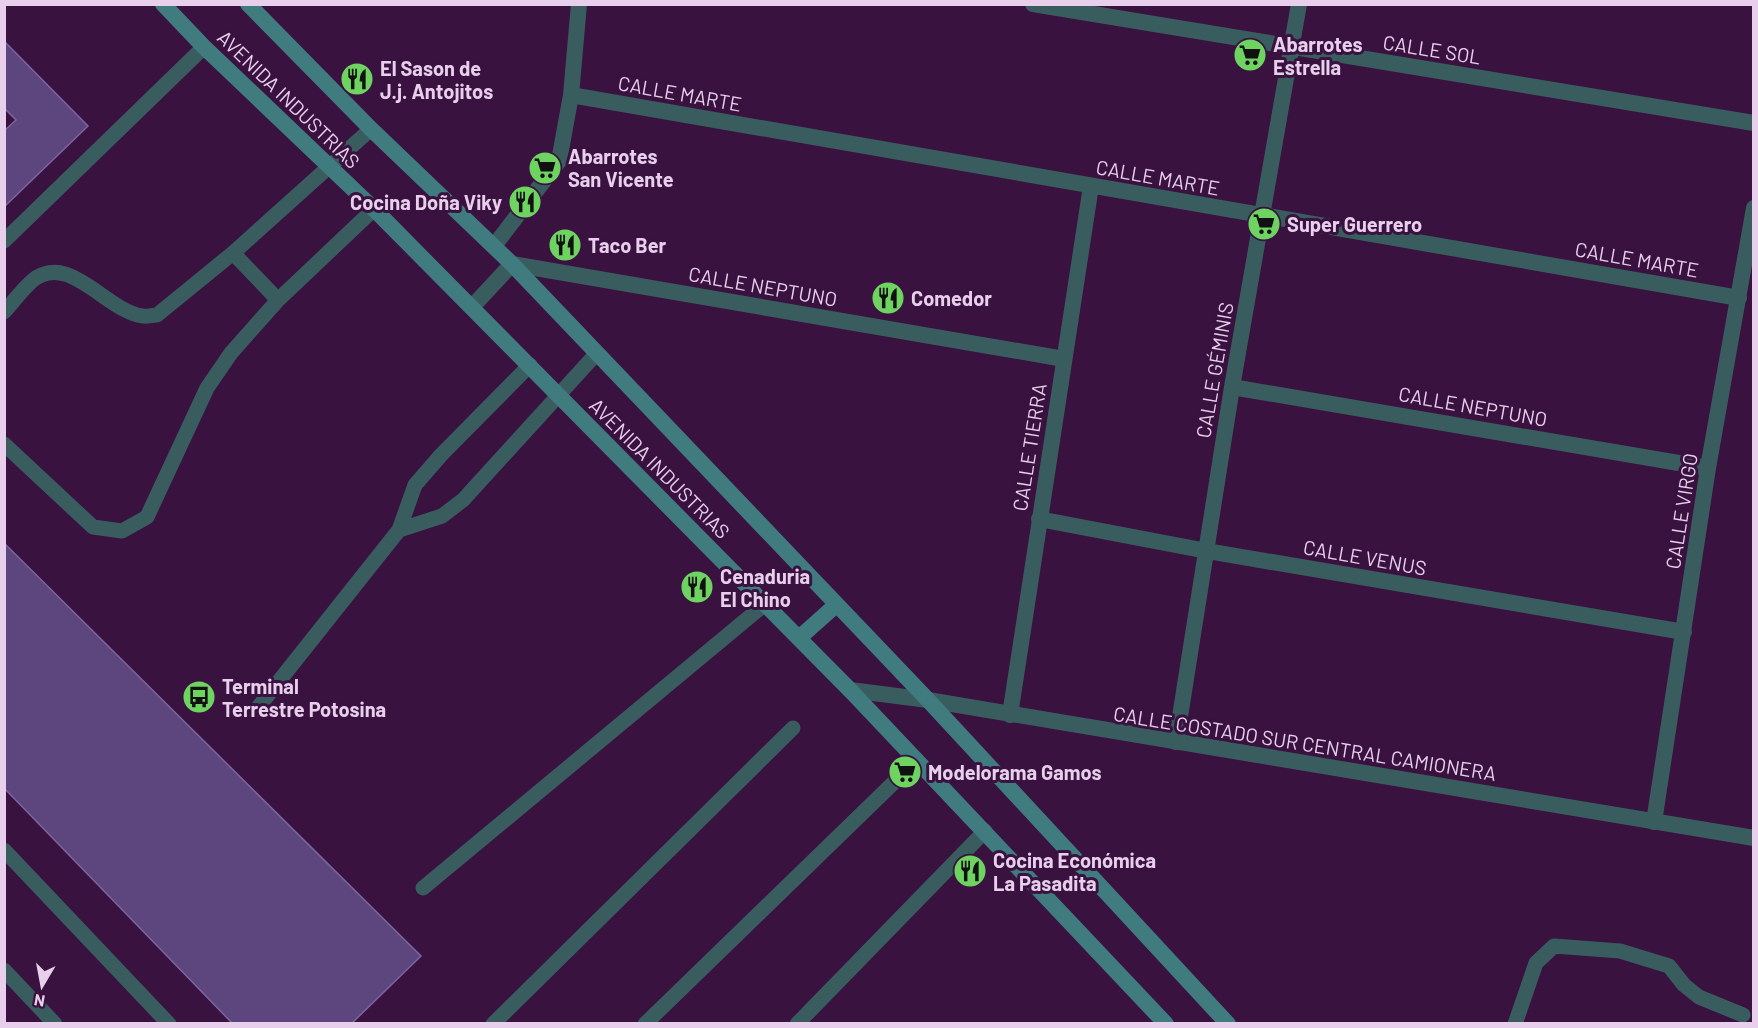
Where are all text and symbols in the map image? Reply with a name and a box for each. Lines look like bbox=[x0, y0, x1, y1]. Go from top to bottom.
street label: AVENIDA INDUSTRIAS bbox=[213, 25, 365, 173]
street label: CALLE SOL bbox=[1381, 29, 1483, 69]
place label: Abarrotes Estrella bbox=[1273, 32, 1363, 79]
supermarket icon: Abarrotes Estrella bbox=[1232, 37, 1268, 73]
place label: El Sason de J.j. Antojitos bbox=[380, 56, 493, 103]
restaurant icon: El Sason de J.j. Antojitos bbox=[339, 61, 375, 97]
street label: CALLE MARTE bbox=[616, 70, 744, 116]
place label: Abarrotes San Vicente bbox=[568, 144, 674, 191]
supermarket icon: Abarrotes San Vicente bbox=[527, 150, 563, 186]
street label: CALLE MARTE bbox=[1094, 154, 1222, 200]
restaurant icon: Cocina Doña Viky bbox=[507, 184, 543, 220]
place label: Cocina Doña Viky bbox=[350, 190, 502, 214]
supermarket icon: Super Guerrero bbox=[1246, 206, 1282, 242]
place label: Super Guerrero bbox=[1287, 212, 1422, 236]
restaurant icon: Taco Ber bbox=[547, 227, 583, 263]
place label: Taco Ber bbox=[588, 233, 667, 257]
street label: CALLE MARTE bbox=[1573, 236, 1701, 282]
street label: CALLE NEPTUNO bbox=[687, 261, 839, 311]
restaurant icon: Comedor bbox=[870, 280, 906, 316]
place label: Comedor bbox=[911, 286, 992, 310]
street label: CALLE GÉMINIS bbox=[1190, 300, 1238, 440]
street label: CALLE TIERRA bbox=[1007, 381, 1051, 513]
street label: CALLE NEPTUNO bbox=[1397, 381, 1549, 431]
street label: AVENIDA INDUSTRIAS bbox=[585, 393, 735, 543]
street label: CALLE VIRGO bbox=[1660, 451, 1702, 571]
street label: CALLE VENUS bbox=[1301, 534, 1429, 580]
place label: Cenaduria El Chino bbox=[720, 564, 810, 611]
restaurant icon: Cenaduria El Chino bbox=[679, 569, 715, 605]
place label: Terminal Terrestre Potosina bbox=[222, 674, 386, 721]
bus stop icon: Terminal Terrestre Potosina bbox=[181, 679, 217, 715]
street label: CALLE COSTADO SUR CENTRAL CAMIONERA bbox=[1112, 701, 1498, 785]
supermarket icon: Modelorama Gamos bbox=[887, 754, 923, 790]
place label: Modelorama Gamos bbox=[928, 760, 1102, 784]
place label: Cocina Económica La Pasadita bbox=[993, 848, 1156, 895]
restaurant icon: Cocina Económica La Pasadita bbox=[952, 853, 988, 889]
north arrow bbox=[12, 956, 72, 1016]
text: N bbox=[32, 991, 46, 1012]

